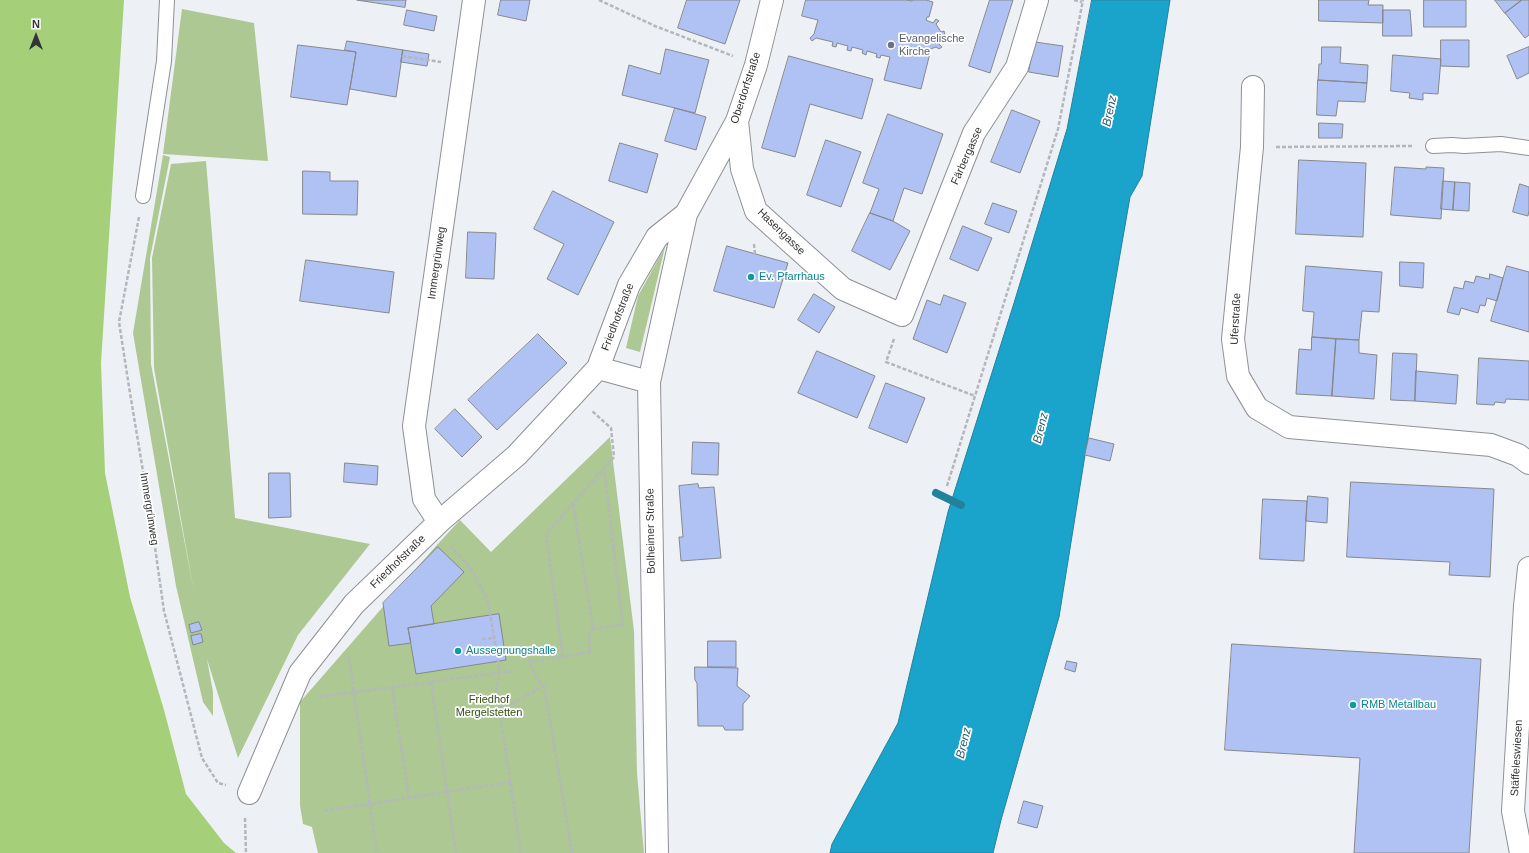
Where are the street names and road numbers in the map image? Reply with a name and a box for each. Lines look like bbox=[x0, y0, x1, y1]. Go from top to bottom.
street label: Oberdorfstraße bbox=[728, 50, 764, 126]
street label: Färbergasse bbox=[948, 125, 986, 187]
street label: Hasengasse bbox=[754, 206, 808, 258]
street label: Immergrünweg bbox=[425, 226, 449, 300]
street label: Friedhofstraße bbox=[599, 281, 637, 353]
street label: Uferstraße bbox=[1228, 293, 1244, 345]
street label: Immergrünweg bbox=[137, 472, 161, 546]
street label: Bolheimer Straße bbox=[644, 488, 658, 574]
street label: Friedhofstraße bbox=[368, 532, 428, 592]
street label: Stäffeleswiesen bbox=[1508, 719, 1526, 797]

